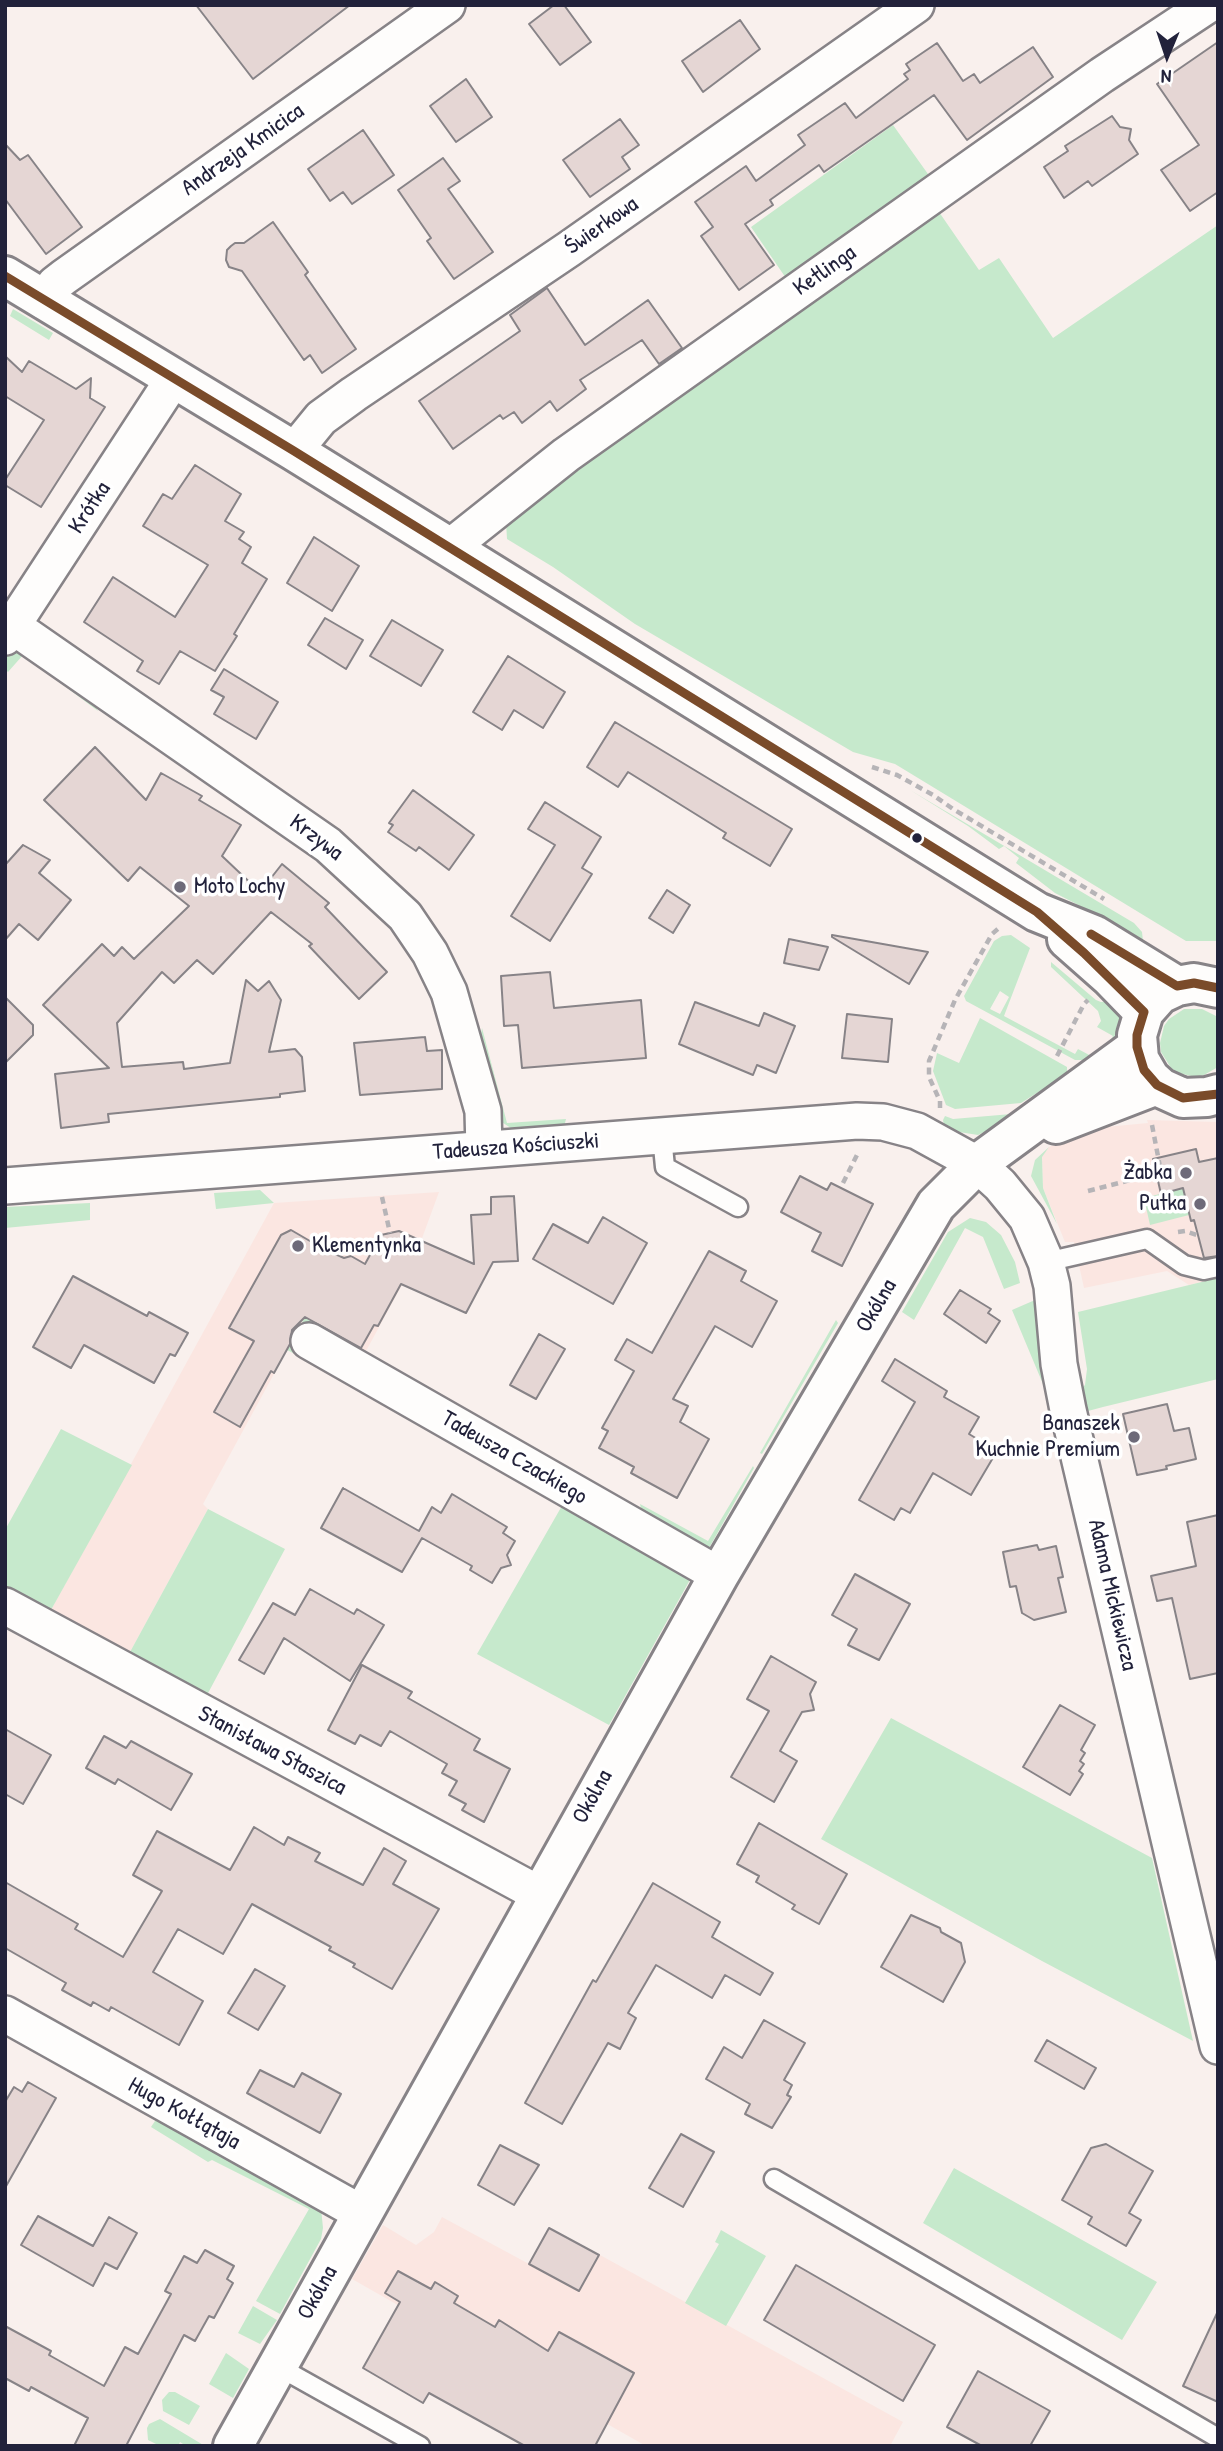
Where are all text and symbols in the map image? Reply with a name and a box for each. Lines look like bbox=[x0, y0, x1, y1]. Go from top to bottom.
north arrow bbox=[1132, 21, 1202, 91]
text: N bbox=[1161, 64, 1172, 90]
street label: Andrzeja Kmicica bbox=[177, 98, 309, 202]
street label: Świerkowa bbox=[560, 191, 644, 261]
street label: Ketlinga bbox=[788, 240, 862, 302]
street label: Krótka bbox=[63, 477, 117, 539]
street label: Krzywa bbox=[284, 809, 348, 867]
unlabelled marker bbox=[910, 831, 924, 845]
place label: Moto Lochy bbox=[194, 873, 286, 901]
marker: Moto Lochy bbox=[172, 879, 188, 895]
street label: Tadeusza Kościuszki bbox=[432, 1127, 600, 1167]
place label: Żabka bbox=[1123, 1159, 1172, 1187]
marker: Żabka bbox=[1178, 1165, 1194, 1181]
place label: Putka bbox=[1139, 1190, 1186, 1218]
marker: Putka bbox=[1192, 1196, 1208, 1212]
place label: Klementynka bbox=[312, 1232, 421, 1260]
marker: Klementynka bbox=[290, 1238, 306, 1254]
street label: Okólna bbox=[851, 1274, 903, 1338]
street label: Tadeusza Czackiego bbox=[436, 1405, 592, 1511]
place label: Banaszek Kuchnie Premium bbox=[975, 1410, 1120, 1464]
marker: Banaszek Kuchnie Premium bbox=[1126, 1429, 1142, 1445]
street label: Adama Mickiewicza bbox=[1081, 1517, 1143, 1673]
street label: Stanisława Staszica bbox=[193, 1700, 351, 1802]
street label: Okólna bbox=[567, 1765, 619, 1829]
street label: Hugo Kołłątaja bbox=[123, 2072, 245, 2156]
street label: Okólna bbox=[292, 2261, 344, 2325]

